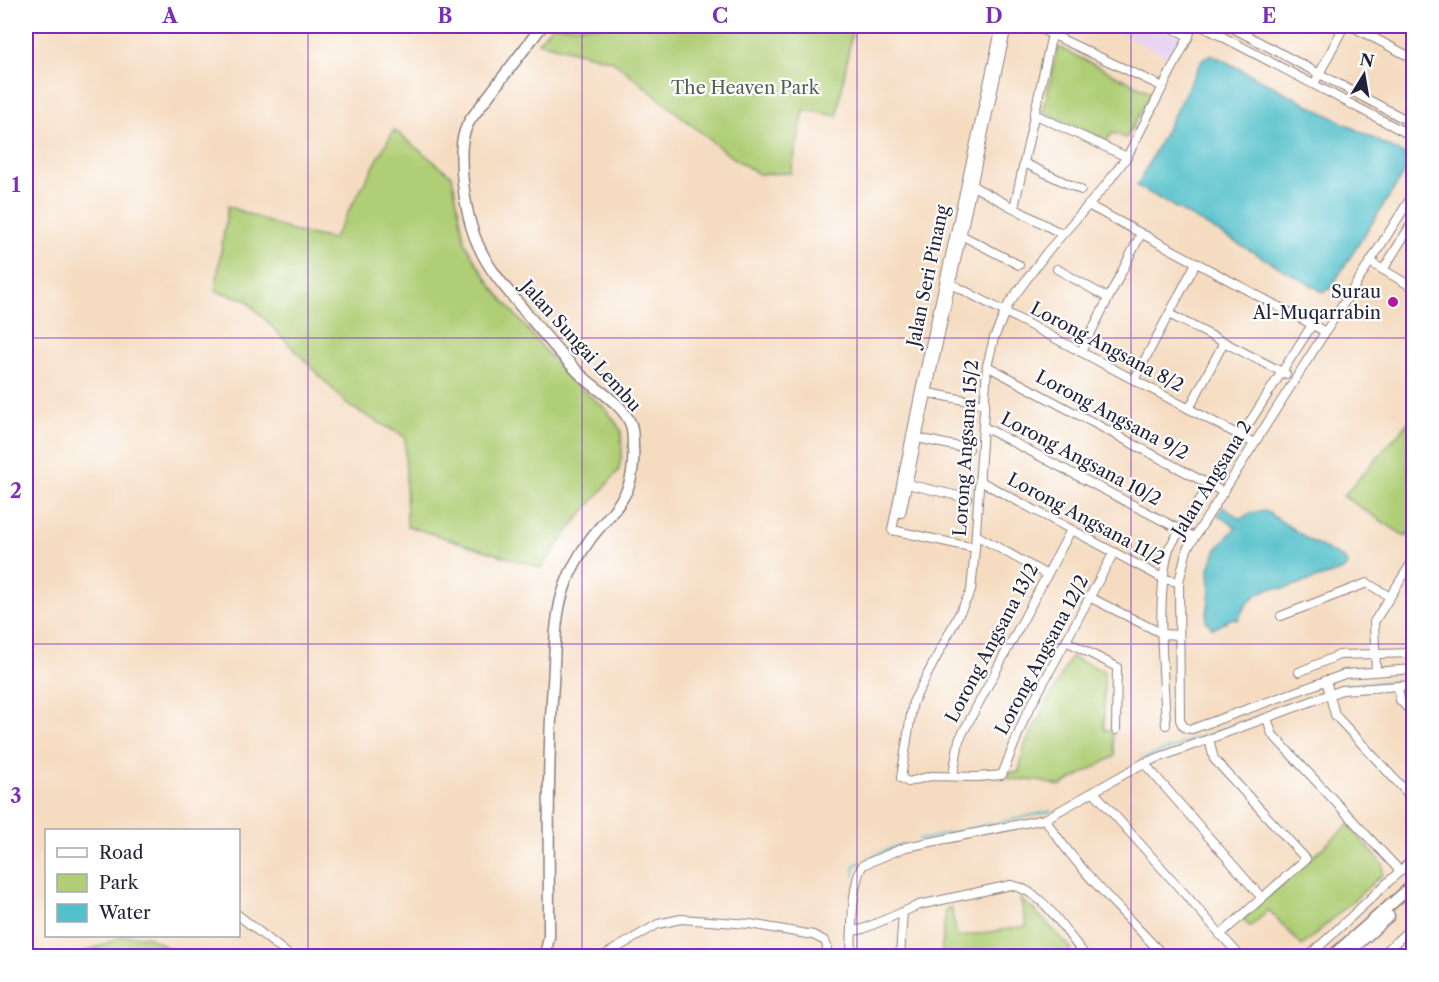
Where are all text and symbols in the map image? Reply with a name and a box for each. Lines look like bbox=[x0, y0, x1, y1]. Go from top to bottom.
text: A bbox=[161, 4, 178, 28]
text: B bbox=[438, 4, 453, 28]
text: C bbox=[712, 4, 728, 28]
text: D bbox=[985, 4, 1003, 28]
text: E bbox=[1262, 4, 1276, 28]
north arrow bbox=[1334, 45, 1394, 105]
text: N bbox=[1358, 49, 1376, 71]
park label: The Heaven Park bbox=[671, 77, 821, 99]
text: 1 bbox=[12, 173, 21, 197]
street label: Jalan Seri Pinang bbox=[902, 203, 954, 352]
street label: Jalan Sungai Lembu bbox=[514, 273, 646, 416]
place label: Surau Al-Muqarrabin bbox=[1252, 281, 1381, 324]
marker: Surau Al-Muqarrabin bbox=[1386, 295, 1400, 309]
street label: Lorong Angsana 8/2 bbox=[1027, 297, 1187, 397]
street label: Lorong Angsana 15/2 bbox=[949, 359, 983, 537]
street label: Lorong Angsana 9/2 bbox=[1032, 365, 1192, 465]
street label: Lorong Angsana 10/2 bbox=[997, 407, 1165, 511]
street label: Jalan Angsana 2 bbox=[1166, 417, 1257, 544]
street label: Lorong Angsana 11/2 bbox=[1004, 468, 1168, 570]
text: 2 bbox=[10, 479, 22, 503]
street label: Lorong Angsana 13/2 bbox=[941, 560, 1043, 726]
street label: Lorong Angsana 12/2 bbox=[991, 571, 1093, 739]
text: 3 bbox=[10, 784, 22, 808]
legend bbox=[45, 829, 240, 937]
text: Road bbox=[99, 842, 144, 864]
text: Park bbox=[99, 872, 140, 894]
text: Water bbox=[98, 902, 151, 924]

